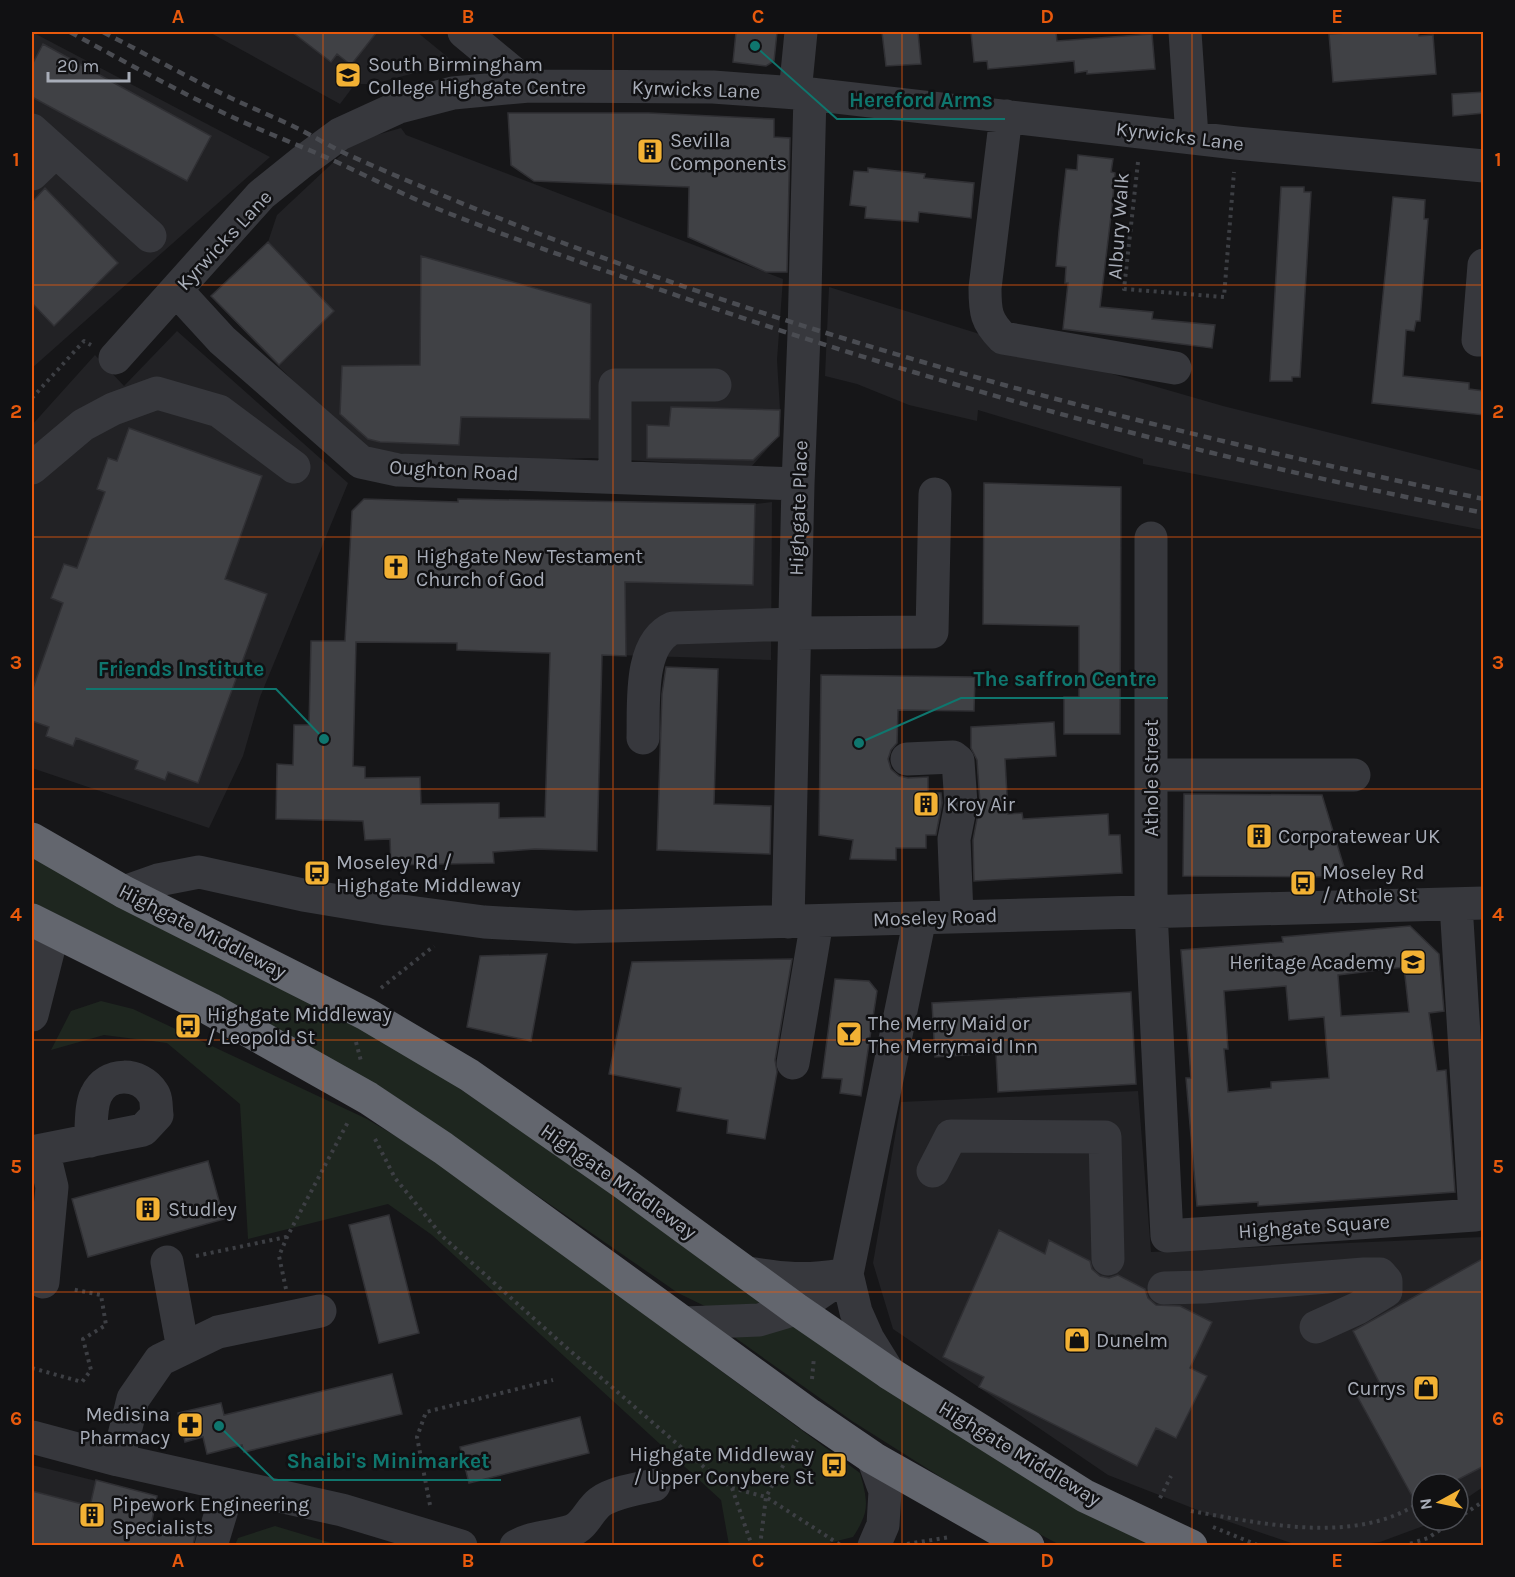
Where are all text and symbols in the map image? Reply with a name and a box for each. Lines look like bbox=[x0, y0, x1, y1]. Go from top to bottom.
text: A bbox=[172, 5, 185, 28]
text: B bbox=[462, 5, 474, 28]
text: C bbox=[752, 5, 764, 28]
text: D bbox=[1040, 5, 1054, 28]
text: E bbox=[1331, 5, 1343, 28]
scale bar bbox=[48, 45, 129, 83]
place label: South Birmingham College Highgate Centre bbox=[368, 53, 586, 99]
text: 20 m bbox=[57, 55, 99, 77]
school or university icon: South Birmingham College Highgate Centre bbox=[333, 60, 363, 90]
street label: Kyrwicks Lane bbox=[631, 76, 761, 103]
callout: Hereford Arms bbox=[837, 80, 1005, 119]
text: Hereford Arms bbox=[849, 88, 993, 112]
street label: Kyrwicks Lane bbox=[1115, 117, 1245, 156]
place label: Sevilla Components bbox=[670, 129, 787, 175]
building icon: Sevilla Components bbox=[635, 136, 665, 166]
text: 1 bbox=[12, 148, 20, 171]
text: 1 bbox=[1494, 148, 1502, 171]
street label: Albury Walk bbox=[1103, 172, 1134, 280]
street label: Kyrwicks Lane bbox=[172, 185, 277, 295]
text: 2 bbox=[10, 400, 22, 423]
text: 2 bbox=[1492, 400, 1504, 423]
street label: Highgate Place bbox=[785, 440, 812, 576]
street label: Oughton Road bbox=[389, 456, 519, 485]
place label: Highgate New Testament Church of God bbox=[416, 545, 644, 591]
church icon: Highgate New Testament Church of God bbox=[381, 552, 411, 582]
callout: Friends Institute bbox=[86, 650, 276, 689]
text: 3 bbox=[10, 651, 22, 674]
text: 3 bbox=[1492, 651, 1504, 674]
text: Friends Institute bbox=[98, 657, 264, 681]
callout: The saffron Centre bbox=[961, 659, 1168, 698]
text: The saffron Centre bbox=[973, 667, 1157, 691]
street label: Athole Street bbox=[1140, 719, 1163, 837]
building icon: Kroy Air bbox=[911, 789, 941, 819]
place label: Kroy Air bbox=[946, 793, 1016, 816]
building icon: Corporatewear UK bbox=[1244, 821, 1274, 851]
place label: Corporatewear UK bbox=[1278, 825, 1440, 848]
place label: Moseley Rd / Highgate Middleway bbox=[336, 851, 521, 897]
bus stop icon: Moseley Rd / Highgate Middleway bbox=[302, 858, 332, 888]
place label: Moseley Rd / Athole St bbox=[1322, 861, 1425, 907]
bus stop icon: Moseley Rd / Athole St bbox=[1288, 868, 1318, 898]
street label: Highgate Middleway bbox=[115, 879, 290, 984]
text: 4 bbox=[10, 903, 22, 926]
text: 4 bbox=[1492, 903, 1504, 926]
street label: Moseley Road bbox=[872, 904, 998, 931]
school or university icon: Heritage Academy bbox=[1398, 947, 1428, 977]
place label: Heritage Academy bbox=[1229, 951, 1394, 974]
place label: Highgate Middleway / Leopold St bbox=[207, 1003, 392, 1049]
bus stop icon: Highgate Middleway / Leopold St bbox=[173, 1011, 203, 1041]
place label: The Merry Maid or The Merrymaid Inn bbox=[868, 1012, 1038, 1058]
bar icon: The Merry Maid or The Merrymaid Inn bbox=[834, 1019, 864, 1049]
street label: Highgate Middleway bbox=[536, 1119, 701, 1244]
text: 5 bbox=[10, 1155, 22, 1178]
text: 5 bbox=[1492, 1155, 1504, 1178]
building icon: Studley bbox=[133, 1194, 163, 1224]
place label: Studley bbox=[168, 1198, 237, 1221]
street label: Highgate Square bbox=[1237, 1210, 1391, 1243]
shop icon: Dunelm bbox=[1062, 1325, 1092, 1355]
place label: Dunelm bbox=[1096, 1329, 1168, 1352]
shop icon: Currys bbox=[1411, 1373, 1441, 1403]
place label: Currys bbox=[1347, 1377, 1406, 1400]
street label: Highgate Middleway bbox=[935, 1396, 1105, 1511]
place label: Medisina Pharmacy bbox=[79, 1403, 170, 1449]
text: 6 bbox=[10, 1407, 22, 1430]
text: 6 bbox=[1492, 1407, 1504, 1430]
pharmacy icon: Medisina Pharmacy bbox=[175, 1410, 205, 1440]
callout: Shaibi's Minimarket bbox=[274, 1441, 501, 1480]
place label: Highgate Middleway / Upper Conybere St bbox=[629, 1443, 814, 1489]
text: Shaibi's Minimarket bbox=[286, 1449, 490, 1473]
bus stop icon: Highgate Middleway / Upper Conybere St bbox=[819, 1450, 849, 1480]
north arrow bbox=[1410, 1472, 1470, 1532]
place label: Pipework Engineering Specialists bbox=[112, 1493, 309, 1539]
text: N bbox=[1415, 1497, 1436, 1511]
building icon: Pipework Engineering Specialists bbox=[77, 1500, 107, 1530]
text: A bbox=[172, 1549, 185, 1572]
text: B bbox=[462, 1549, 474, 1572]
text: C bbox=[752, 1549, 764, 1572]
text: D bbox=[1040, 1549, 1054, 1572]
text: E bbox=[1331, 1549, 1343, 1572]

